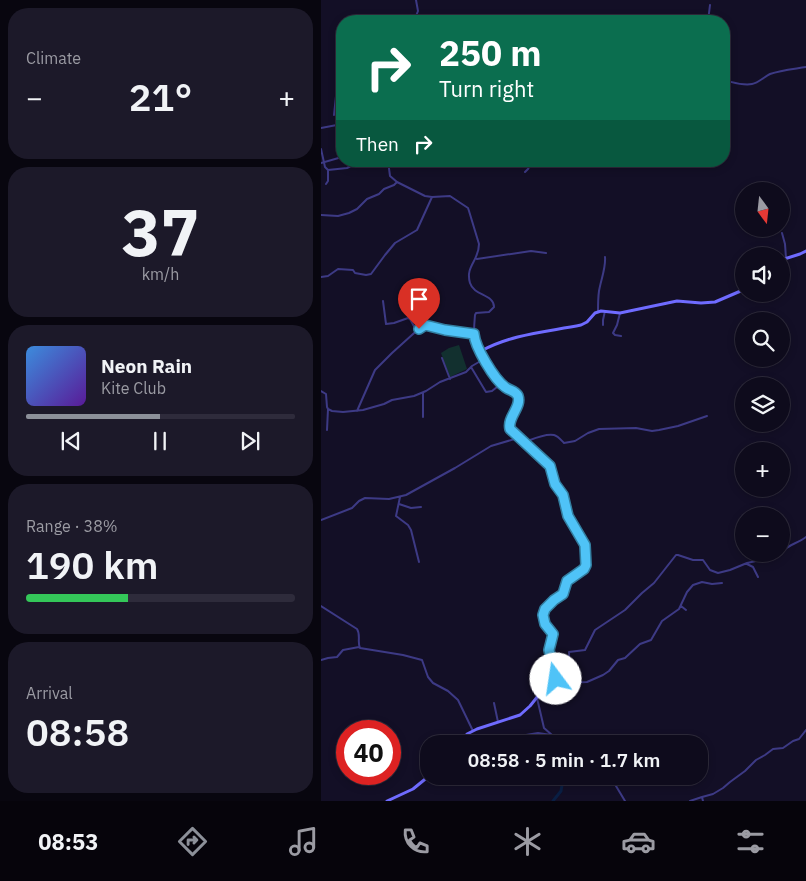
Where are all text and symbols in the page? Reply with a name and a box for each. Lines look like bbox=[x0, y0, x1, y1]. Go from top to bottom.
text: 250 m bbox=[439, 30, 542, 76]
icon: right bbox=[356, 35, 421, 100]
text: Climate bbox=[26, 48, 81, 68]
text: 21° bbox=[129, 72, 192, 121]
text: Turn right bbox=[439, 74, 534, 103]
text: − bbox=[26, 79, 43, 116]
text: + bbox=[278, 79, 295, 116]
icon: right bbox=[409, 130, 437, 158]
text: Then bbox=[356, 132, 399, 156]
north arrow bbox=[735, 182, 790, 238]
map controls bbox=[735, 182, 790, 562]
text: 37 bbox=[121, 189, 200, 274]
button: sound bbox=[735, 247, 790, 302]
text: km/h bbox=[142, 264, 179, 284]
pin bbox=[398, 278, 440, 329]
icon: arrive bbox=[405, 285, 433, 313]
button: search bbox=[735, 312, 790, 367]
text: Neon Rain bbox=[101, 354, 192, 378]
button: layers bbox=[735, 377, 790, 432]
text: Kite Club bbox=[101, 378, 166, 398]
icon: previous bbox=[57, 427, 85, 455]
icon: pause bbox=[146, 427, 174, 455]
icon: next bbox=[236, 427, 264, 455]
button: + bbox=[735, 442, 790, 497]
button: − bbox=[735, 507, 790, 562]
text: Range · 38% bbox=[26, 516, 118, 536]
text: 190 km bbox=[26, 540, 158, 589]
position arrow bbox=[529, 652, 581, 704]
text: Arrival bbox=[26, 683, 73, 703]
text: 08:58 bbox=[26, 707, 129, 756]
speed limit sign: 40 bbox=[336, 720, 401, 785]
text: 08:58 · 5 min · 1.7 km bbox=[468, 748, 660, 772]
icon: directions bbox=[175, 824, 210, 859]
icon: music bbox=[286, 824, 321, 859]
icon: phone bbox=[398, 824, 433, 859]
icon: climate bbox=[510, 824, 545, 859]
icon: car bbox=[621, 824, 656, 859]
icon: filters bbox=[733, 824, 768, 859]
text: 08:53 bbox=[38, 827, 98, 856]

